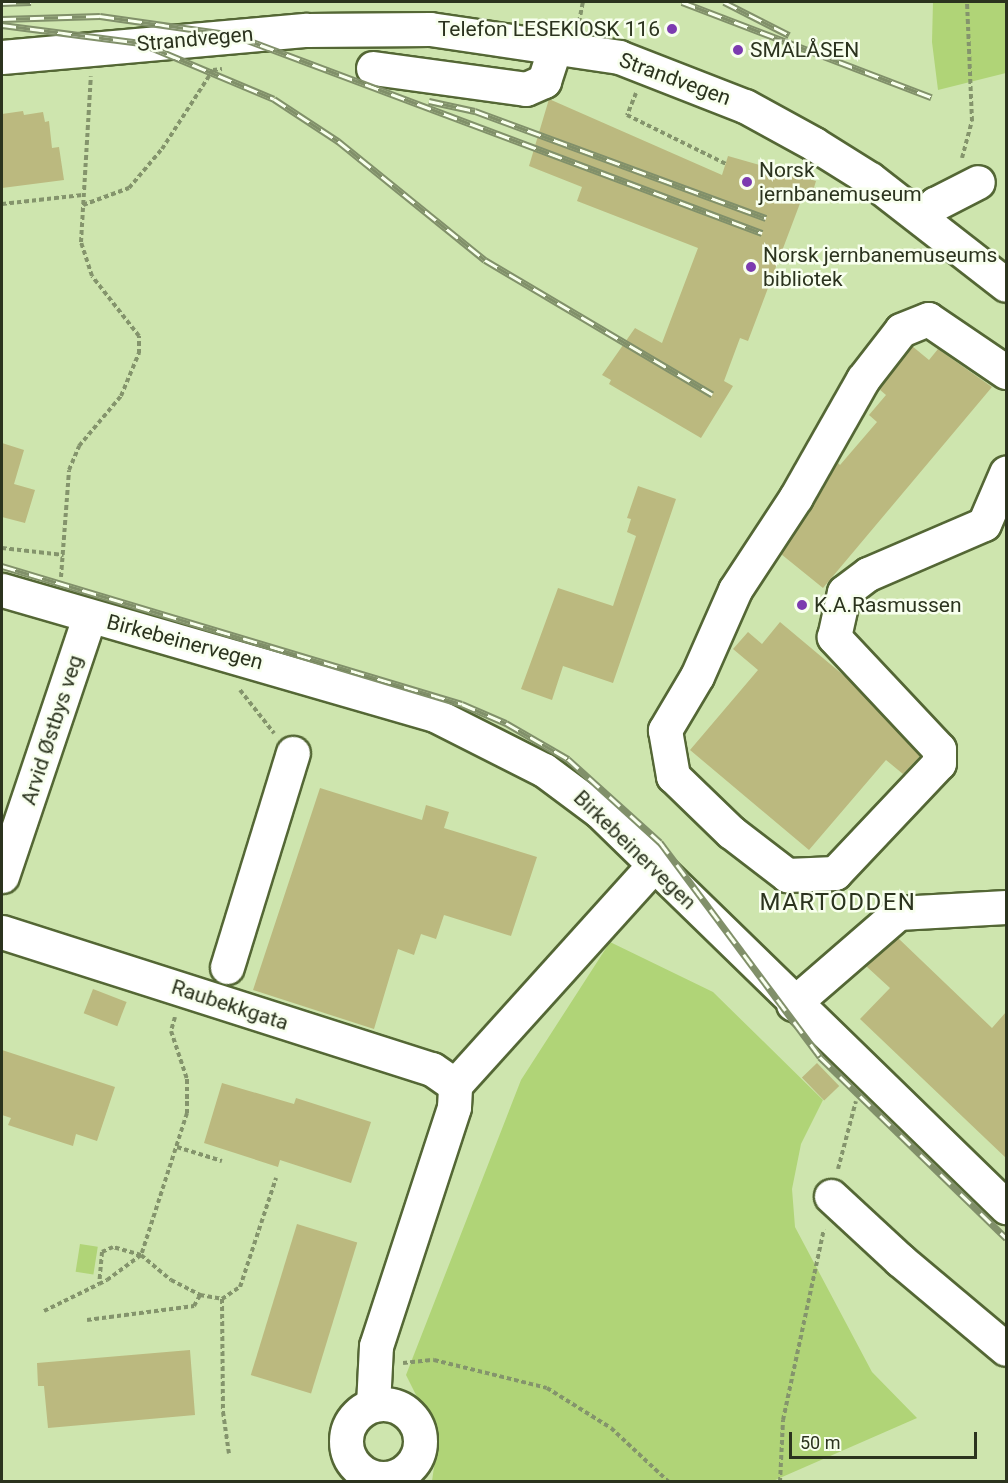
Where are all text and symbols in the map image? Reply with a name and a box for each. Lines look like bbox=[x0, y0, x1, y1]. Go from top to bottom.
place label: Telefon LESEKIOSK 116 bbox=[438, 16, 660, 42]
street label: Strandvegen bbox=[136, 21, 254, 57]
marker: Telefon LESEKIOSK 116 bbox=[665, 22, 679, 36]
place label: SMALÅSEN bbox=[750, 37, 859, 63]
marker: SMALÅSEN bbox=[731, 43, 745, 57]
street label: Strandvegen bbox=[616, 47, 734, 111]
place label: Norsk jernbanemuseum bbox=[759, 157, 922, 207]
marker: Norsk jernbanemuseum bbox=[740, 175, 754, 189]
place label: Norsk jernbanemuseums bibliotek bbox=[763, 242, 997, 292]
marker: Norsk jernbanemuseums bibliotek bbox=[744, 260, 758, 274]
place label: K.A.Rasmussen bbox=[814, 592, 962, 618]
marker: K.A.Rasmussen bbox=[795, 598, 809, 612]
street label: Birkebeinervegen bbox=[104, 609, 266, 675]
street label: Arvid Østbys veg bbox=[16, 652, 88, 808]
street label: Birkebeinervegen bbox=[568, 785, 702, 915]
district label: MARTODDEN bbox=[760, 889, 916, 917]
street label: Raubekkgata bbox=[168, 974, 292, 1036]
scale bar bbox=[792, 1420, 980, 1458]
text: 50 m bbox=[800, 1432, 840, 1453]

